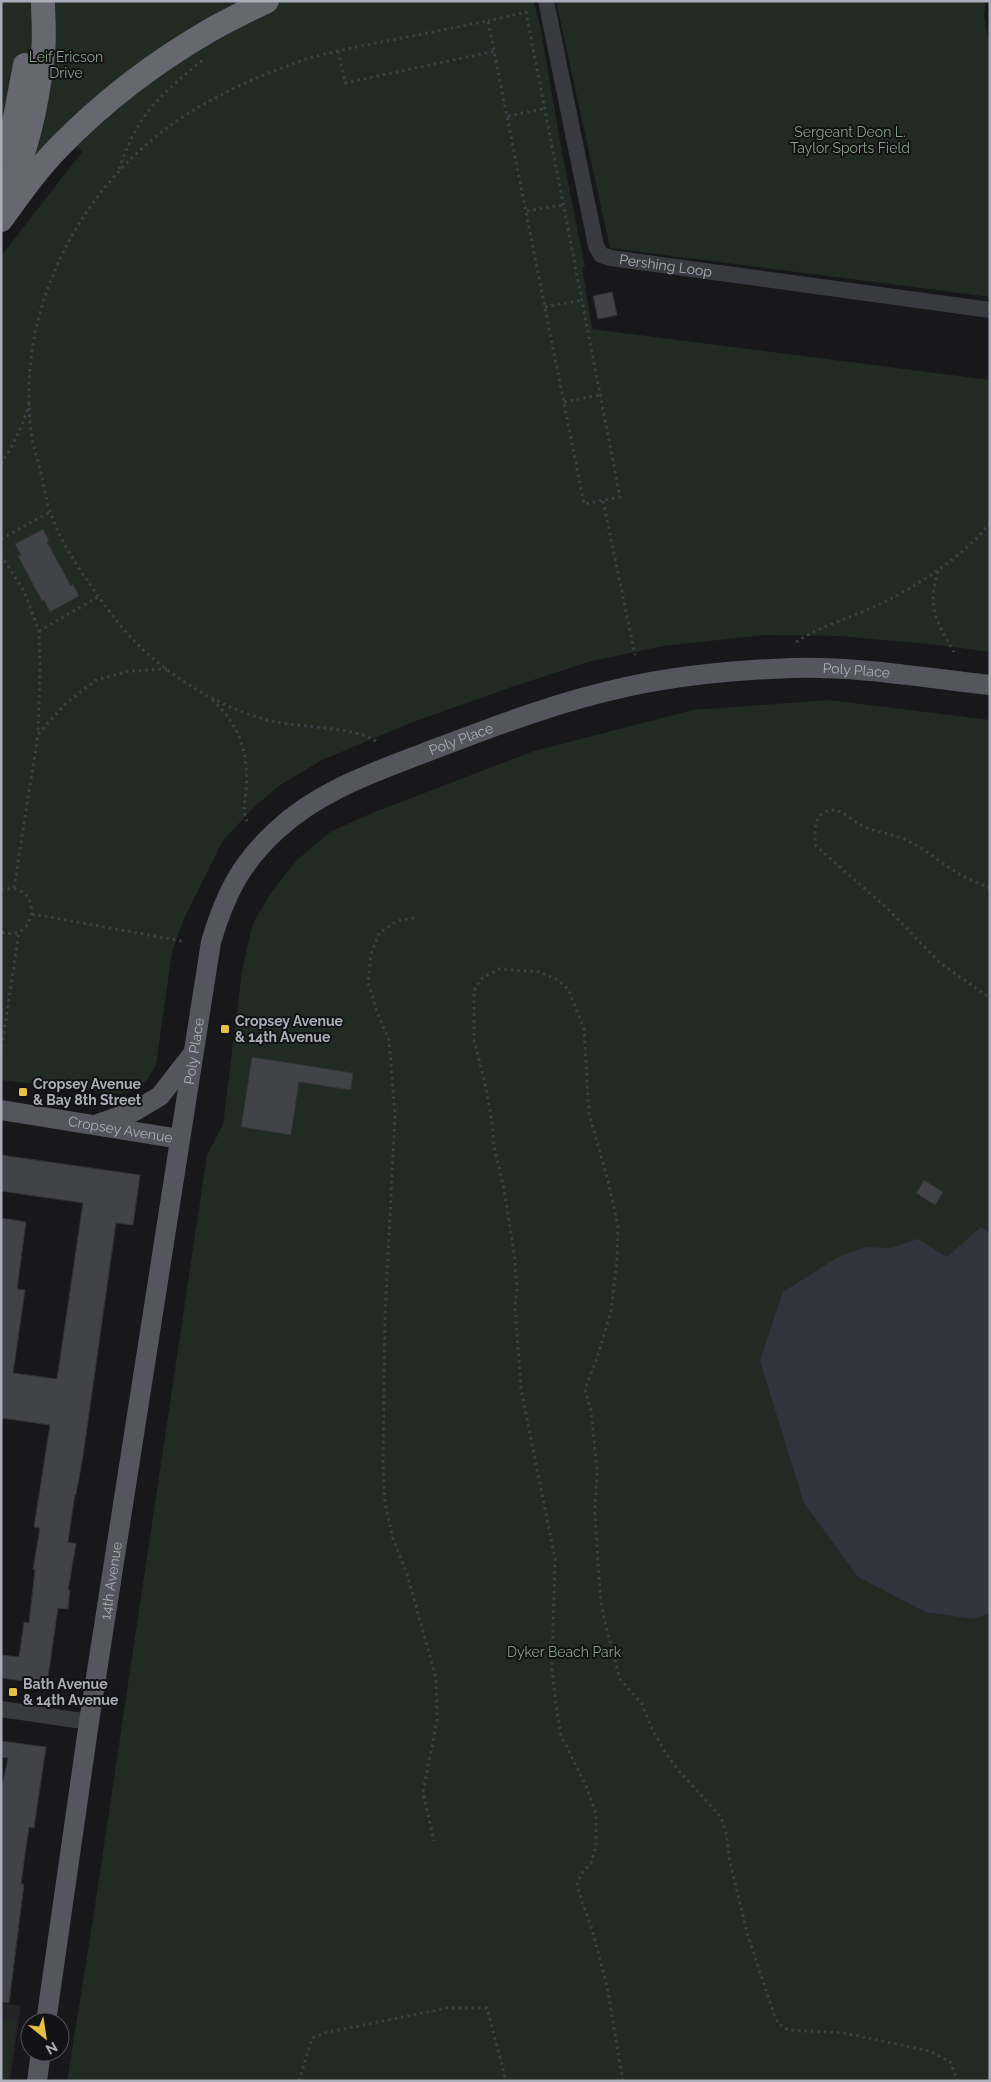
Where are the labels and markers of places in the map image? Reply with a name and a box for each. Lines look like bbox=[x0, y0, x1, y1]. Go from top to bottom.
place label: Cropsey Avenue & 14th Avenue bbox=[235, 1013, 344, 1045]
marker: Cropsey Avenue & 14th Avenue bbox=[219, 1023, 231, 1035]
place label: Cropsey Avenue & Bay 8th Street bbox=[33, 1076, 142, 1108]
marker: Cropsey Avenue & Bay 8th Street bbox=[17, 1086, 29, 1098]
place label: Bath Avenue & 14th Avenue bbox=[23, 1676, 119, 1708]
marker: Bath Avenue & 14th Avenue bbox=[7, 1686, 19, 1698]

